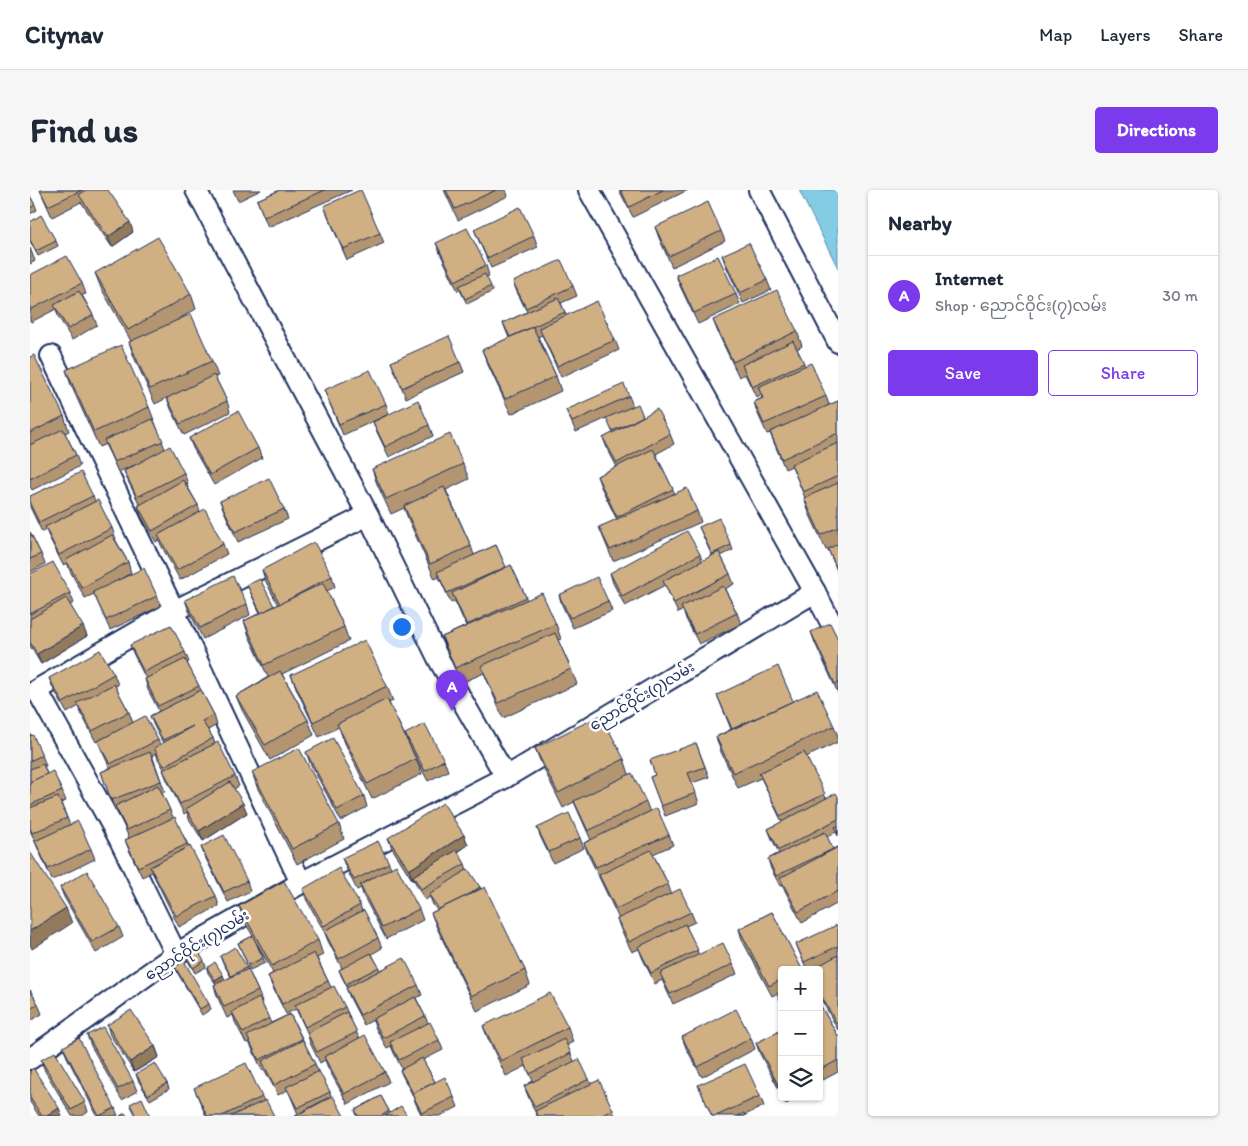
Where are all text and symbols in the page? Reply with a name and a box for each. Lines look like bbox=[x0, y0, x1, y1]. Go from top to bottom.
text: Citynav bbox=[25, 20, 103, 49]
text: Map bbox=[1039, 24, 1072, 46]
text: Layers bbox=[1100, 24, 1150, 46]
text: Share bbox=[1178, 24, 1223, 46]
button: Directions bbox=[1095, 107, 1218, 153]
text: Find us bbox=[30, 109, 138, 151]
text: Nearby bbox=[888, 210, 952, 235]
text: Internet bbox=[935, 267, 1003, 290]
text: A bbox=[899, 286, 909, 305]
text: 30 m bbox=[1162, 286, 1198, 305]
text: Shop · ညောင်ဝိုင်း(၇)လမ်း bbox=[935, 296, 1107, 315]
button: Save bbox=[888, 350, 1038, 396]
button: Share bbox=[1048, 350, 1198, 396]
your location bbox=[389, 614, 415, 640]
street label: ညောင်ဝိုင်း(၇)လမ်း bbox=[586, 657, 699, 737]
pin: A bbox=[436, 670, 468, 711]
street label: ညောင်ဝိုင်း(၇)လမ်း bbox=[141, 905, 254, 987]
map controls bbox=[778, 966, 823, 1101]
button: + bbox=[778, 966, 823, 1011]
button: − bbox=[778, 1011, 823, 1056]
button: layers bbox=[778, 1056, 823, 1101]

